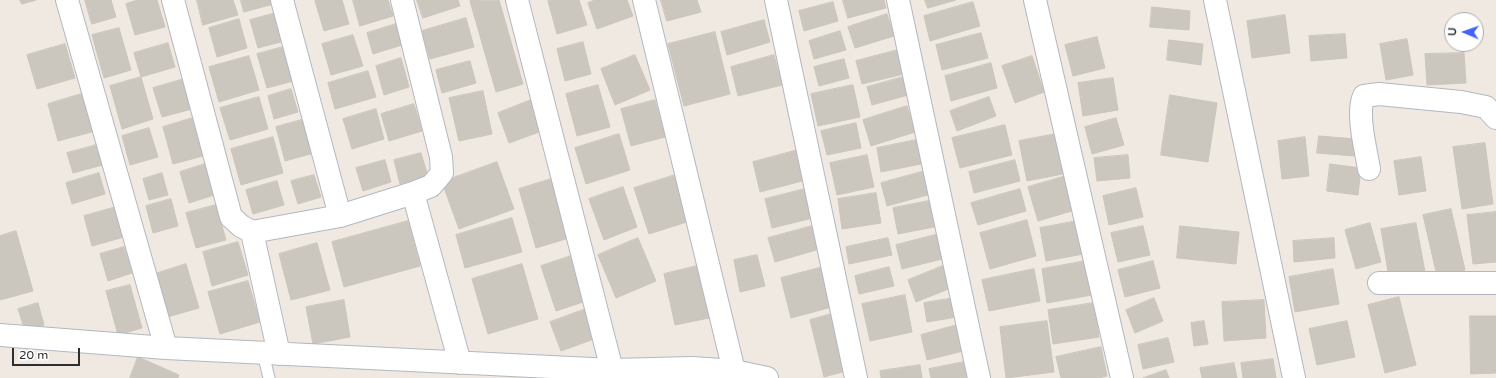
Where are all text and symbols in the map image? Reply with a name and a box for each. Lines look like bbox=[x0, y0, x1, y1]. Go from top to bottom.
north arrow bbox=[1444, 12, 1484, 52]
text: U bbox=[1446, 27, 1459, 36]
scale bar bbox=[14, 340, 82, 366]
text: 20 m bbox=[19, 348, 48, 362]

